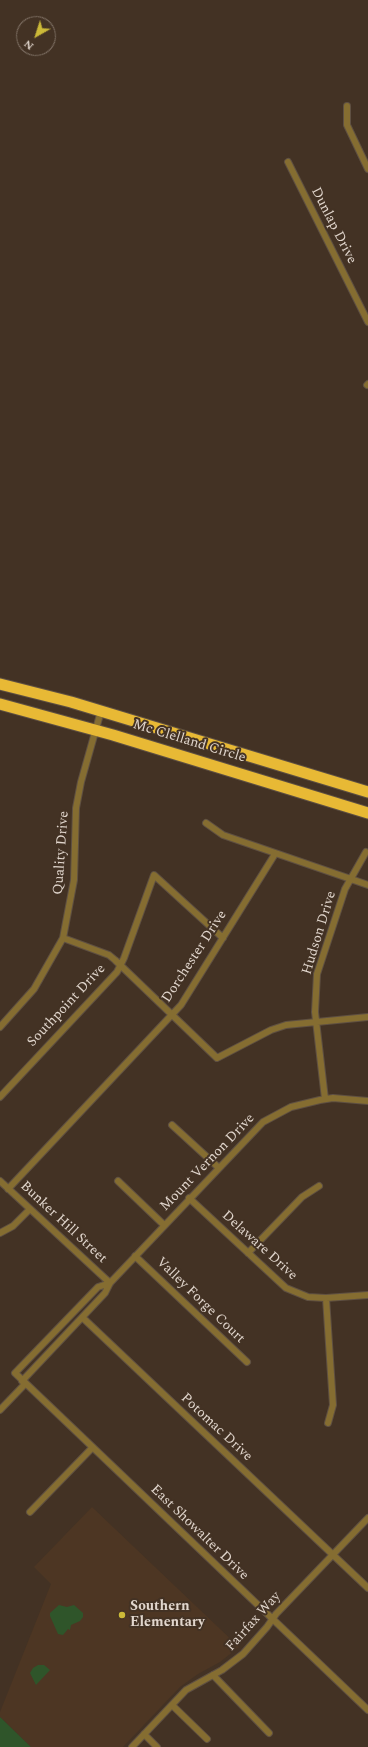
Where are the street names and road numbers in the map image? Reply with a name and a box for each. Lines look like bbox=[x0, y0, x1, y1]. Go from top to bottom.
street label: Dunlap Drive bbox=[307, 185, 359, 267]
street label: Mc Clelland Circle bbox=[131, 717, 247, 767]
street label: Quality Drive bbox=[51, 811, 73, 895]
street label: Hudson Drive bbox=[299, 889, 341, 977]
street label: Dorchester Drive bbox=[159, 908, 231, 1006]
street label: Southpoint Drive bbox=[24, 961, 110, 1051]
street label: Mount Vernon Drive bbox=[157, 1111, 259, 1215]
street label: Bunker Hill Street bbox=[16, 1178, 110, 1268]
street label: Delaware Drive bbox=[218, 1208, 300, 1284]
street label: Valley Forge Court bbox=[152, 1254, 248, 1348]
street label: Potomac Drive bbox=[177, 1390, 255, 1466]
street label: East Showalter Drive bbox=[146, 1482, 252, 1584]
street label: Fairfax Way bbox=[223, 1589, 285, 1655]

